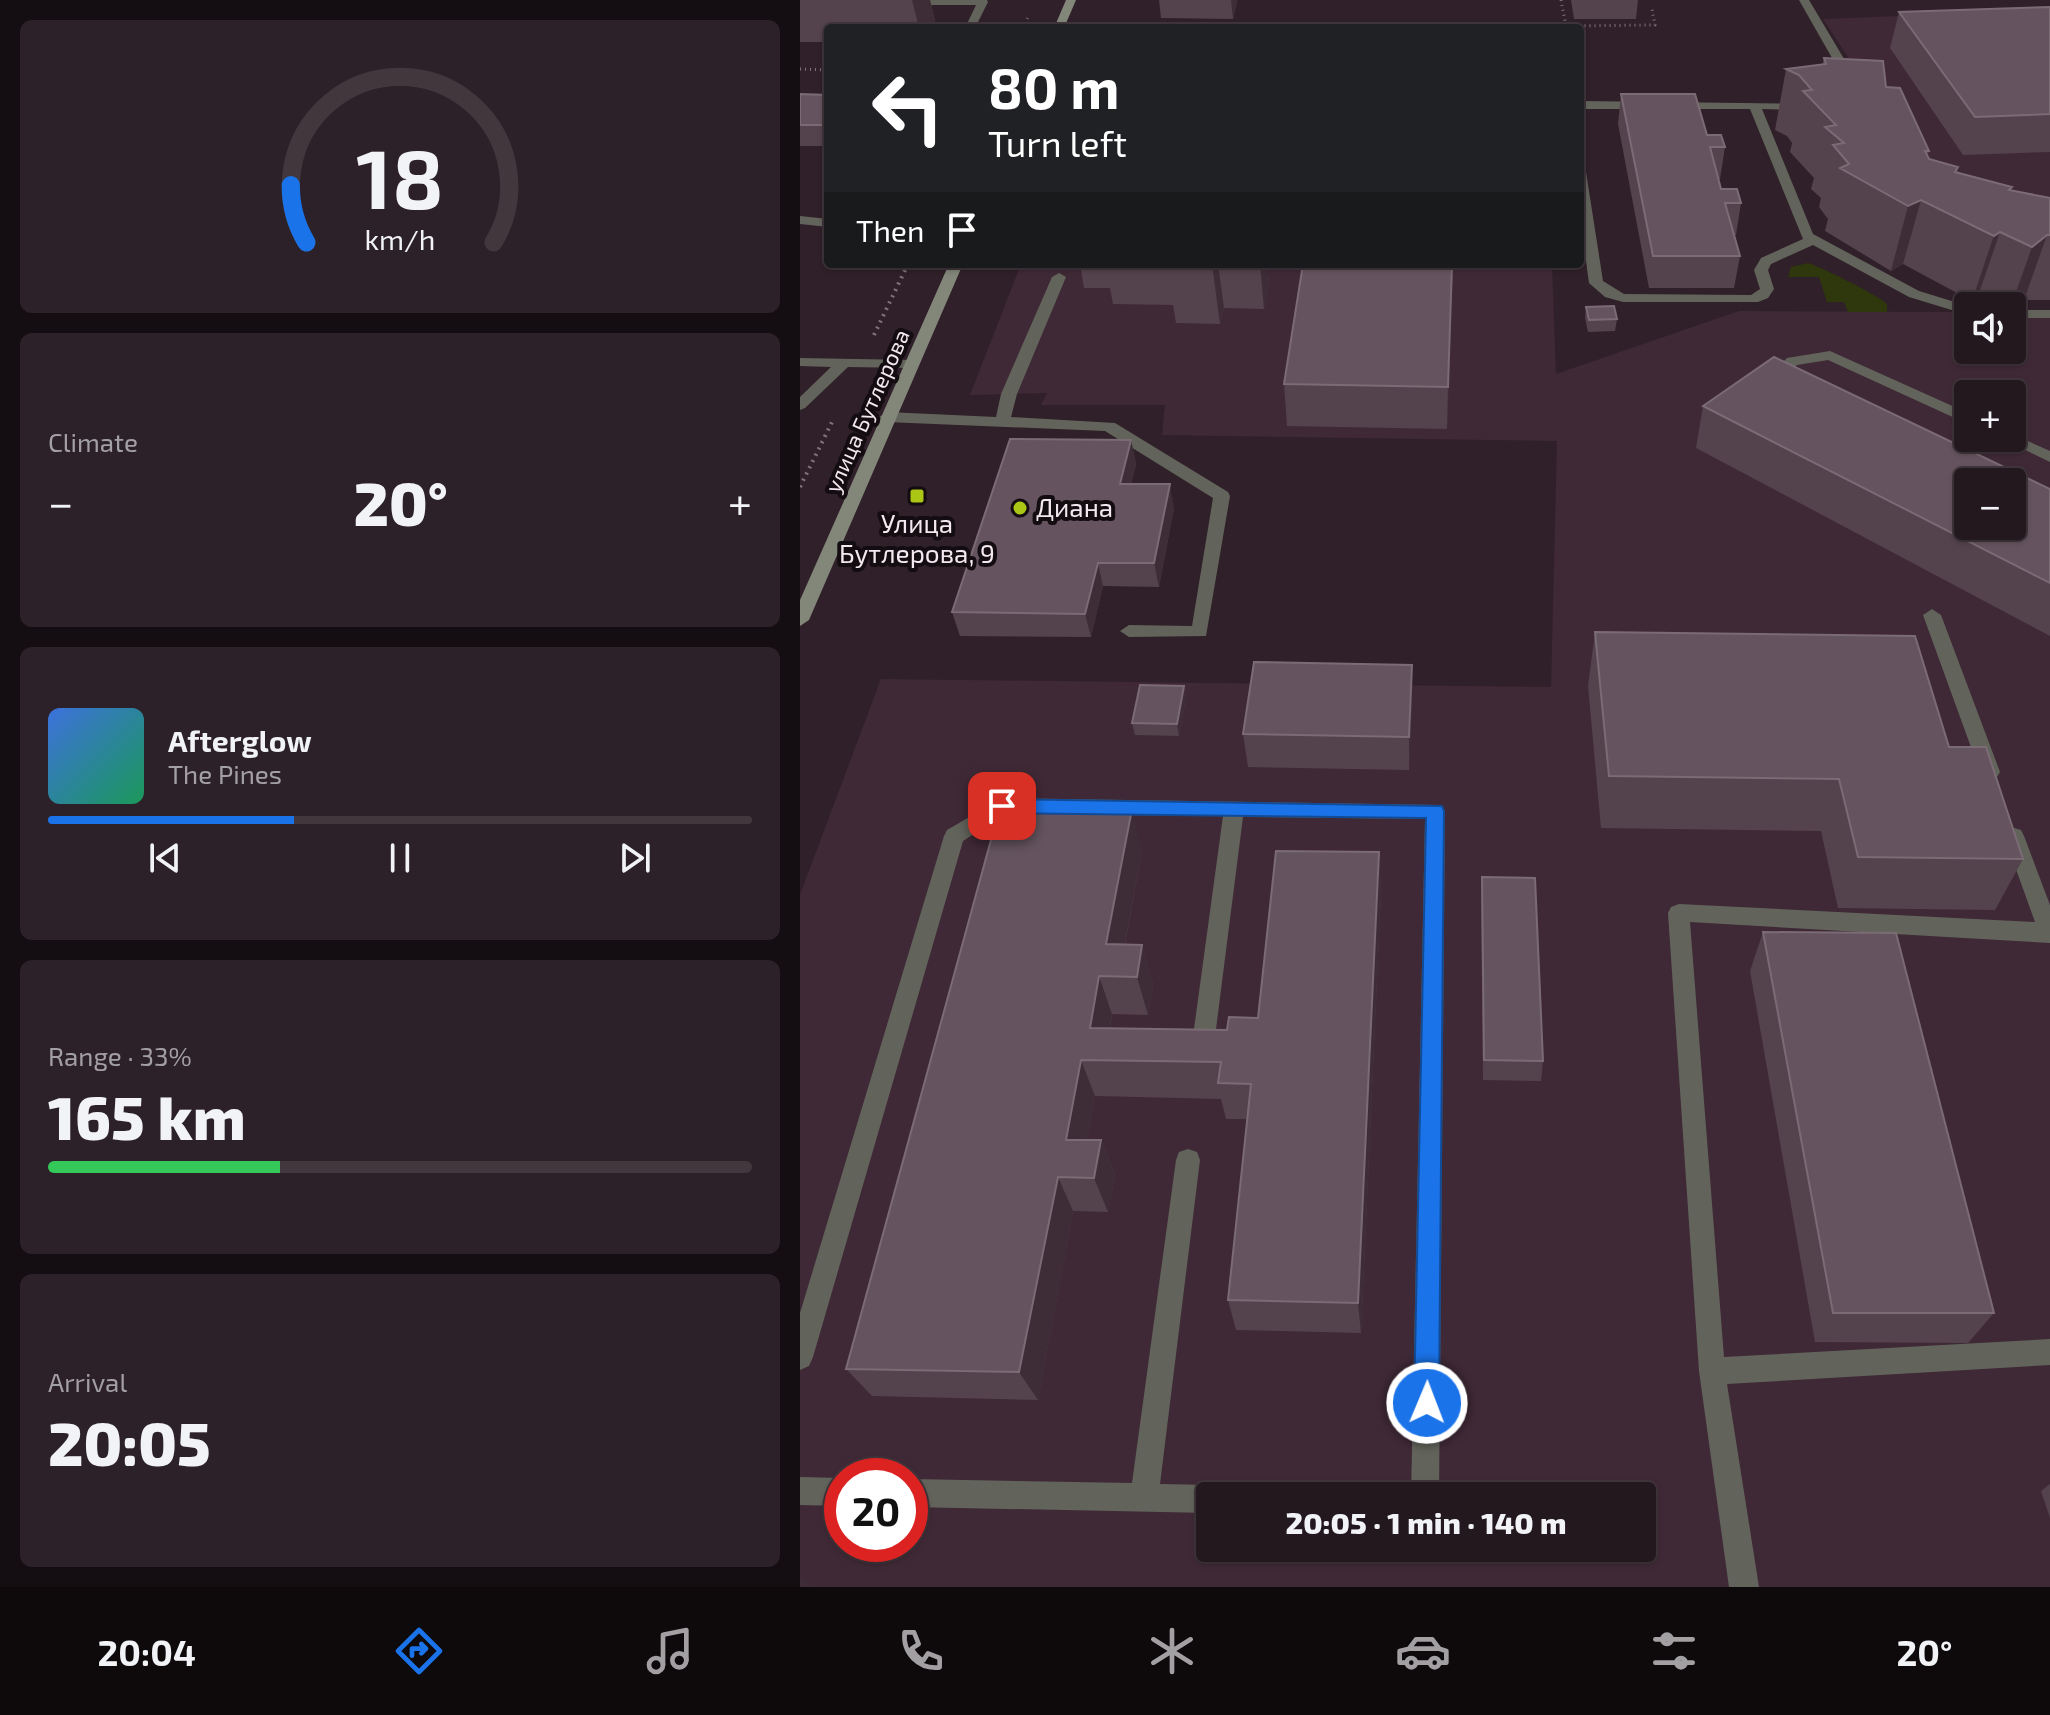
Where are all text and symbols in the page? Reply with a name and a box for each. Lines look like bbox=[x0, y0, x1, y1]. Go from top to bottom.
text: 80 m bbox=[988, 53, 1120, 120]
icon: left bbox=[856, 56, 960, 160]
text: Turn left bbox=[988, 121, 1127, 164]
text: 18 bbox=[356, 125, 444, 225]
icon: arrive bbox=[940, 208, 984, 252]
text: Then bbox=[856, 212, 924, 248]
text: km/h bbox=[365, 221, 435, 256]
map controls bbox=[1954, 292, 2026, 540]
button: sound bbox=[1954, 292, 2026, 364]
street label: улица Бутлерова bbox=[818, 325, 915, 497]
button: + bbox=[1954, 380, 2026, 452]
text: Climate bbox=[48, 426, 138, 457]
text: 20° bbox=[354, 466, 448, 538]
button: − bbox=[1954, 468, 2026, 540]
text: − bbox=[48, 475, 74, 528]
text: + bbox=[728, 475, 752, 528]
marker: Улица Бутлерова, 9 bbox=[908, 487, 926, 505]
place label: Диана bbox=[1036, 491, 1113, 522]
marker: Диана bbox=[1011, 499, 1029, 517]
place label: Улица Бутлерова, 9 bbox=[839, 507, 995, 569]
text: Afterglow bbox=[168, 722, 312, 758]
text: The Pines bbox=[168, 758, 282, 789]
pin bbox=[968, 772, 1036, 840]
icon: arrive bbox=[980, 784, 1024, 828]
icon: previous bbox=[143, 836, 187, 880]
icon: pause bbox=[378, 836, 422, 880]
icon: next bbox=[613, 836, 657, 880]
text: Range · 33% bbox=[48, 1040, 192, 1071]
text: 165 km bbox=[48, 1080, 246, 1152]
position arrow bbox=[1385, 1361, 1469, 1445]
text: Arrival bbox=[48, 1366, 127, 1397]
text: 20:05 bbox=[48, 1406, 211, 1478]
speed limit sign: 20 bbox=[824, 1458, 928, 1562]
text: 20:05 · 1 min · 140 m bbox=[1285, 1504, 1567, 1540]
icon: directions bbox=[391, 1623, 447, 1679]
icon: music bbox=[642, 1623, 698, 1679]
icon: phone bbox=[893, 1623, 949, 1679]
icon: climate bbox=[1144, 1623, 1200, 1679]
icon: car bbox=[1395, 1623, 1451, 1679]
icon: filters bbox=[1646, 1623, 1702, 1679]
text: 20:04 bbox=[97, 1630, 196, 1673]
text: 20° bbox=[1896, 1630, 1952, 1673]

